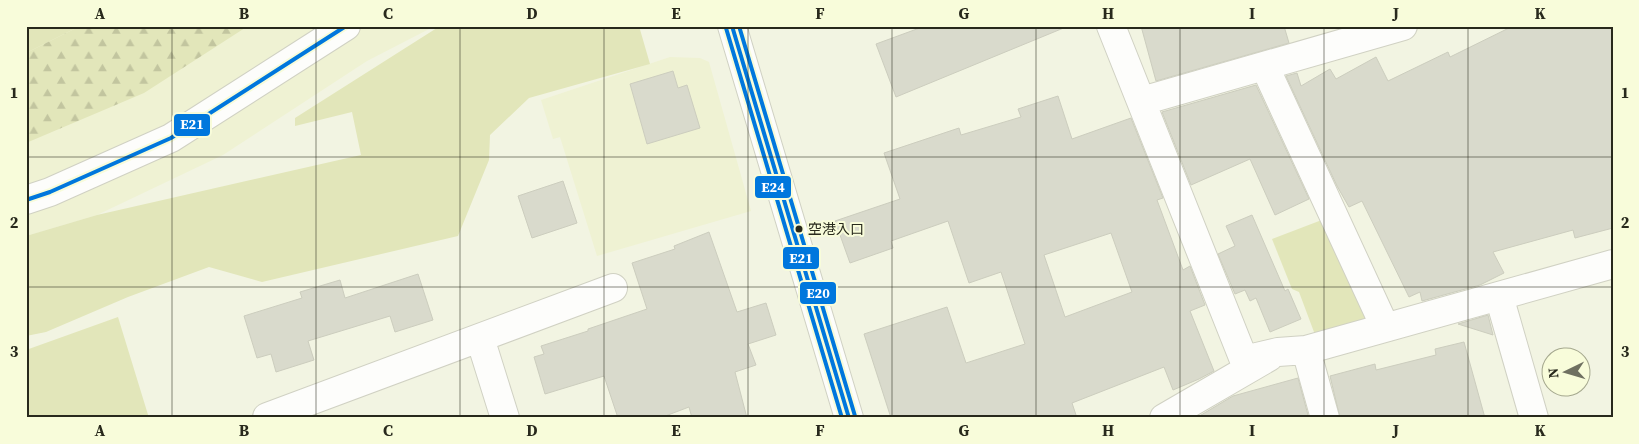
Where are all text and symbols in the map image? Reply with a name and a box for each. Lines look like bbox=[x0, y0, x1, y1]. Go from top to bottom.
text: A bbox=[95, 2, 106, 24]
text: B bbox=[239, 2, 250, 24]
text: C bbox=[383, 2, 393, 24]
text: D bbox=[526, 2, 538, 24]
text: E bbox=[671, 2, 681, 24]
text: F bbox=[815, 2, 825, 24]
text: G bbox=[959, 2, 970, 24]
text: H bbox=[1102, 2, 1114, 24]
text: I bbox=[1249, 2, 1255, 24]
text: J bbox=[1392, 2, 1399, 24]
text: K bbox=[1534, 2, 1546, 24]
text: 1 bbox=[10, 81, 18, 103]
text: 1 bbox=[1621, 81, 1629, 103]
line badge: E21 bbox=[173, 113, 211, 137]
text: E21 bbox=[180, 114, 204, 134]
line badge: E24 bbox=[754, 175, 792, 199]
text: E24 bbox=[761, 177, 785, 197]
text: 2 bbox=[10, 211, 19, 233]
text: 2 bbox=[1621, 211, 1630, 233]
place label: 空港入口 bbox=[808, 219, 864, 239]
marker: 空港入口 bbox=[794, 224, 804, 234]
line badge: E21 bbox=[782, 246, 820, 270]
text: E21 bbox=[789, 248, 813, 268]
line badge: E20 bbox=[799, 281, 837, 305]
text: E20 bbox=[806, 283, 830, 303]
text: 3 bbox=[10, 340, 19, 362]
text: 3 bbox=[1621, 340, 1630, 362]
north arrow bbox=[1542, 346, 1592, 396]
text: N bbox=[1543, 367, 1563, 379]
text: A bbox=[95, 419, 106, 441]
text: B bbox=[239, 419, 250, 441]
text: C bbox=[383, 419, 393, 441]
text: D bbox=[526, 419, 538, 441]
text: E bbox=[671, 419, 681, 441]
text: F bbox=[815, 419, 825, 441]
text: G bbox=[959, 419, 970, 441]
text: H bbox=[1102, 419, 1114, 441]
text: I bbox=[1249, 419, 1255, 441]
text: J bbox=[1392, 419, 1399, 441]
text: K bbox=[1534, 419, 1546, 441]

